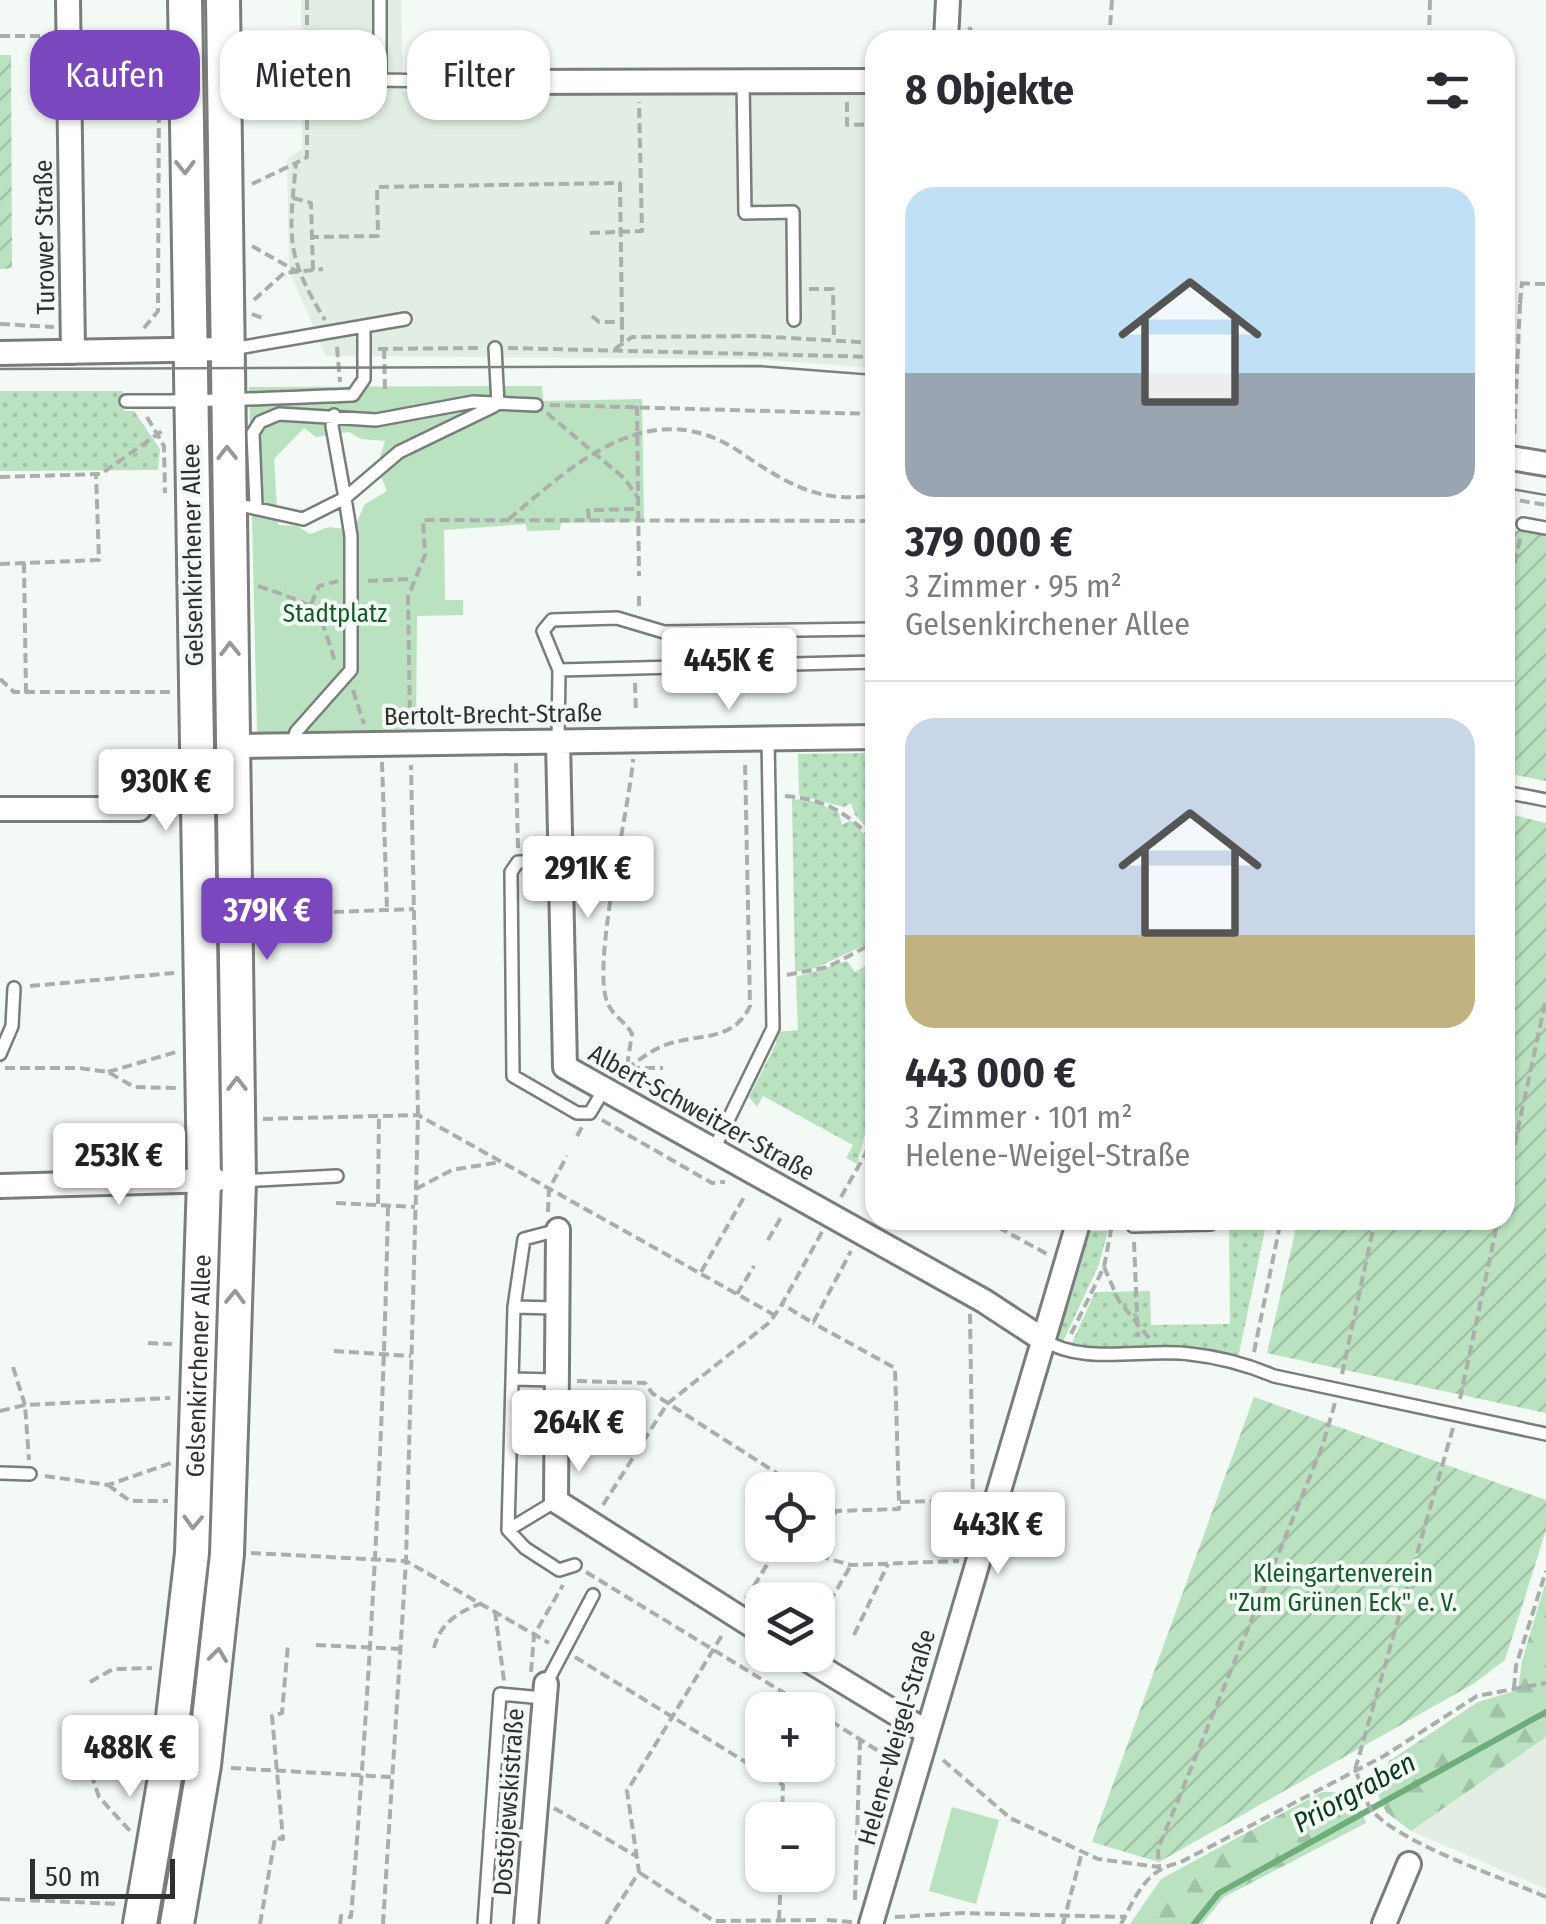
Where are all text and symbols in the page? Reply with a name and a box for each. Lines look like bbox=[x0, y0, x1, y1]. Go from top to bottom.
chip: Kaufen bbox=[30, 30, 200, 120]
chip: Mieten bbox=[220, 30, 387, 120]
chip: Filter bbox=[407, 30, 550, 120]
icon: filters bbox=[1420, 63, 1475, 118]
text: 8 Objekte bbox=[905, 65, 1074, 115]
street label: Turower Straße bbox=[29, 159, 61, 315]
one-way arrow bbox=[174, 160, 195, 176]
icon: home bbox=[1100, 252, 1280, 432]
street label: Gelsenkirchener Allee bbox=[176, 443, 210, 667]
one-way arrow bbox=[216, 444, 238, 460]
text: 379 000 € bbox=[905, 517, 1073, 567]
text: 3 Zimmer · 95 m² bbox=[905, 567, 1122, 605]
park label: Stadtplatz bbox=[283, 599, 387, 629]
text: Gelsenkirchener Allee bbox=[905, 605, 1190, 643]
pin: 445K € bbox=[648, 628, 810, 713]
one-way arrow bbox=[220, 640, 241, 656]
text: 445K € bbox=[684, 641, 774, 679]
street label: Bertolt-Brecht-Straße bbox=[384, 698, 603, 732]
pin: 930K € bbox=[85, 749, 247, 834]
text: 930K € bbox=[121, 762, 211, 800]
icon: home bbox=[1100, 783, 1280, 963]
pin: 291K € bbox=[507, 836, 669, 921]
text: 291K € bbox=[545, 849, 631, 887]
pin: 379K € bbox=[186, 878, 348, 963]
text: 379K € bbox=[223, 891, 311, 929]
street label: Albert-Schweitzer-Straße bbox=[583, 1038, 820, 1187]
text: 443 000 € bbox=[905, 1048, 1076, 1098]
one-way arrow bbox=[226, 1075, 248, 1090]
text: 3 Zimmer · 101 m² bbox=[905, 1098, 1133, 1136]
pin: 253K € bbox=[38, 1123, 200, 1208]
text: 253K € bbox=[75, 1136, 163, 1174]
text: Helene-Weigel-Straße bbox=[905, 1136, 1190, 1174]
street label: Gelsenkirchener Allee bbox=[180, 1254, 218, 1478]
one-way arrow bbox=[224, 1289, 246, 1304]
pin: 264K € bbox=[498, 1390, 660, 1475]
text: 264K € bbox=[534, 1403, 624, 1441]
map controls bbox=[745, 1472, 835, 1892]
button: locate bbox=[745, 1472, 835, 1562]
pin: 443K € bbox=[917, 1492, 1079, 1577]
text: 443K € bbox=[953, 1505, 1043, 1543]
one-way arrow bbox=[182, 1515, 203, 1531]
park label: Kleingartenverein "Zum Grünen Eck" e. V. bbox=[1229, 1559, 1457, 1618]
button: layers bbox=[745, 1582, 835, 1672]
street label: Helene-Weigel-Straße bbox=[852, 1626, 942, 1849]
one-way arrow bbox=[207, 1646, 228, 1662]
button: + bbox=[745, 1692, 835, 1782]
street label: Dostojewskistraße bbox=[487, 1707, 531, 1897]
pin: 488K € bbox=[49, 1715, 211, 1800]
text: 488K € bbox=[84, 1728, 176, 1766]
water label: Priorgraben bbox=[1287, 1745, 1421, 1840]
button: − bbox=[745, 1802, 835, 1892]
scale bar bbox=[30, 1854, 175, 1898]
text: 50 m bbox=[45, 1860, 101, 1893]

